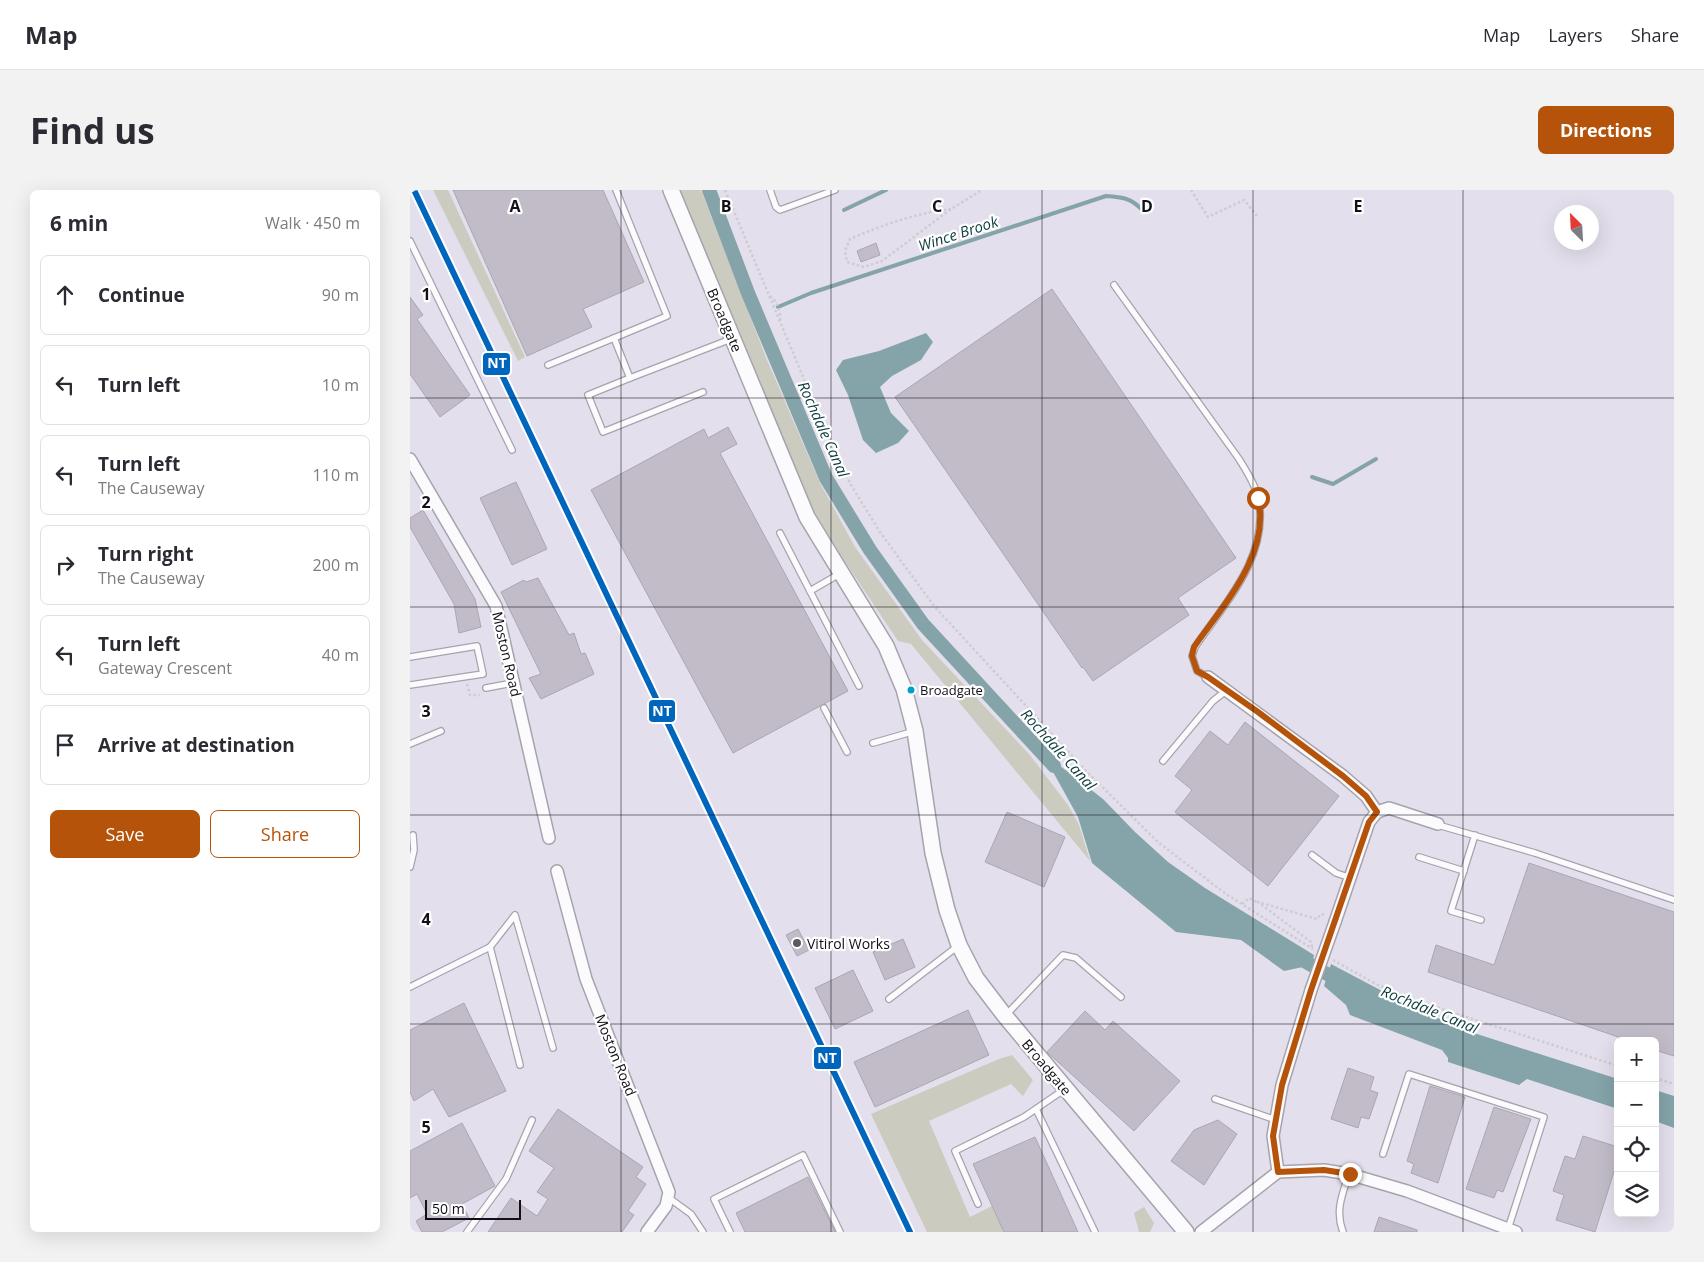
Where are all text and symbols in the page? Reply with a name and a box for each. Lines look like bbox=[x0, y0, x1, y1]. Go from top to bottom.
text: Map bbox=[25, 18, 77, 51]
text: Map bbox=[1483, 23, 1520, 47]
text: Layers bbox=[1548, 23, 1603, 47]
text: Share bbox=[1631, 23, 1679, 47]
button: Directions bbox=[1538, 106, 1674, 154]
text: Find us bbox=[30, 107, 155, 154]
text: A bbox=[509, 195, 521, 217]
text: B bbox=[721, 195, 731, 217]
text: C bbox=[932, 195, 942, 217]
text: D bbox=[1141, 195, 1153, 217]
text: E bbox=[1354, 195, 1363, 217]
north arrow bbox=[1554, 205, 1599, 250]
text: 6 min bbox=[50, 209, 108, 237]
water label: Wince Brook bbox=[916, 211, 1001, 255]
text: Walk · 450 m bbox=[265, 212, 360, 234]
icon: ahead bbox=[51, 281, 79, 309]
text: Continue bbox=[98, 282, 185, 308]
text: 1 bbox=[421, 283, 431, 305]
text: 90 m bbox=[322, 284, 359, 306]
street label: Broadgate bbox=[703, 285, 747, 355]
line badge: NT bbox=[482, 352, 511, 376]
text: NT bbox=[487, 353, 507, 372]
icon: left bbox=[51, 371, 79, 399]
text: Turn left bbox=[98, 372, 180, 398]
text: 10 m bbox=[322, 374, 359, 396]
water label: Rochdale Canal bbox=[794, 378, 855, 481]
text: Turn left bbox=[98, 451, 180, 477]
icon: left bbox=[51, 461, 79, 489]
text: 110 m bbox=[313, 464, 359, 486]
text: The Causeway bbox=[98, 477, 204, 499]
route start bbox=[1247, 487, 1270, 510]
text: 2 bbox=[421, 491, 431, 513]
text: Turn right bbox=[98, 541, 193, 567]
icon: right bbox=[51, 551, 79, 579]
text: 200 m bbox=[313, 554, 359, 576]
text: The Causeway bbox=[98, 567, 204, 589]
street label: Moston Road bbox=[488, 610, 526, 698]
text: Turn left bbox=[98, 631, 180, 657]
icon: left bbox=[51, 641, 79, 669]
text: 40 m bbox=[322, 644, 359, 666]
text: Gateway Crescent bbox=[98, 657, 232, 679]
place label: Broadgate bbox=[920, 681, 983, 699]
marker: Broadgate bbox=[906, 685, 916, 695]
line badge: NT bbox=[648, 699, 676, 723]
text: 3 bbox=[421, 700, 431, 722]
text: NT bbox=[652, 701, 672, 720]
water label: Rochdale Canal bbox=[1017, 704, 1102, 795]
icon: arrive bbox=[51, 731, 79, 759]
text: Arrive at destination bbox=[98, 732, 295, 758]
button: Save bbox=[50, 810, 200, 858]
button: Share bbox=[210, 810, 360, 858]
text: 4 bbox=[421, 908, 431, 930]
place label: Vitirol Works bbox=[807, 934, 890, 953]
marker: Vitirol Works bbox=[791, 937, 803, 949]
water label: Rochdale Canal bbox=[1379, 980, 1483, 1038]
street label: Moston Road bbox=[591, 1011, 641, 1099]
street label: Broadgate bbox=[1018, 1035, 1076, 1099]
map controls bbox=[1614, 1037, 1659, 1217]
button: + bbox=[1614, 1037, 1659, 1082]
line badge: NT bbox=[813, 1046, 842, 1070]
text: NT bbox=[817, 1048, 837, 1067]
button: − bbox=[1614, 1082, 1659, 1127]
text: 5 bbox=[421, 1116, 431, 1138]
button: locate bbox=[1614, 1127, 1659, 1172]
route end bbox=[1339, 1163, 1362, 1186]
button: layers bbox=[1614, 1172, 1659, 1217]
scale bar bbox=[425, 1197, 521, 1220]
text: 50 m bbox=[432, 1199, 465, 1218]

